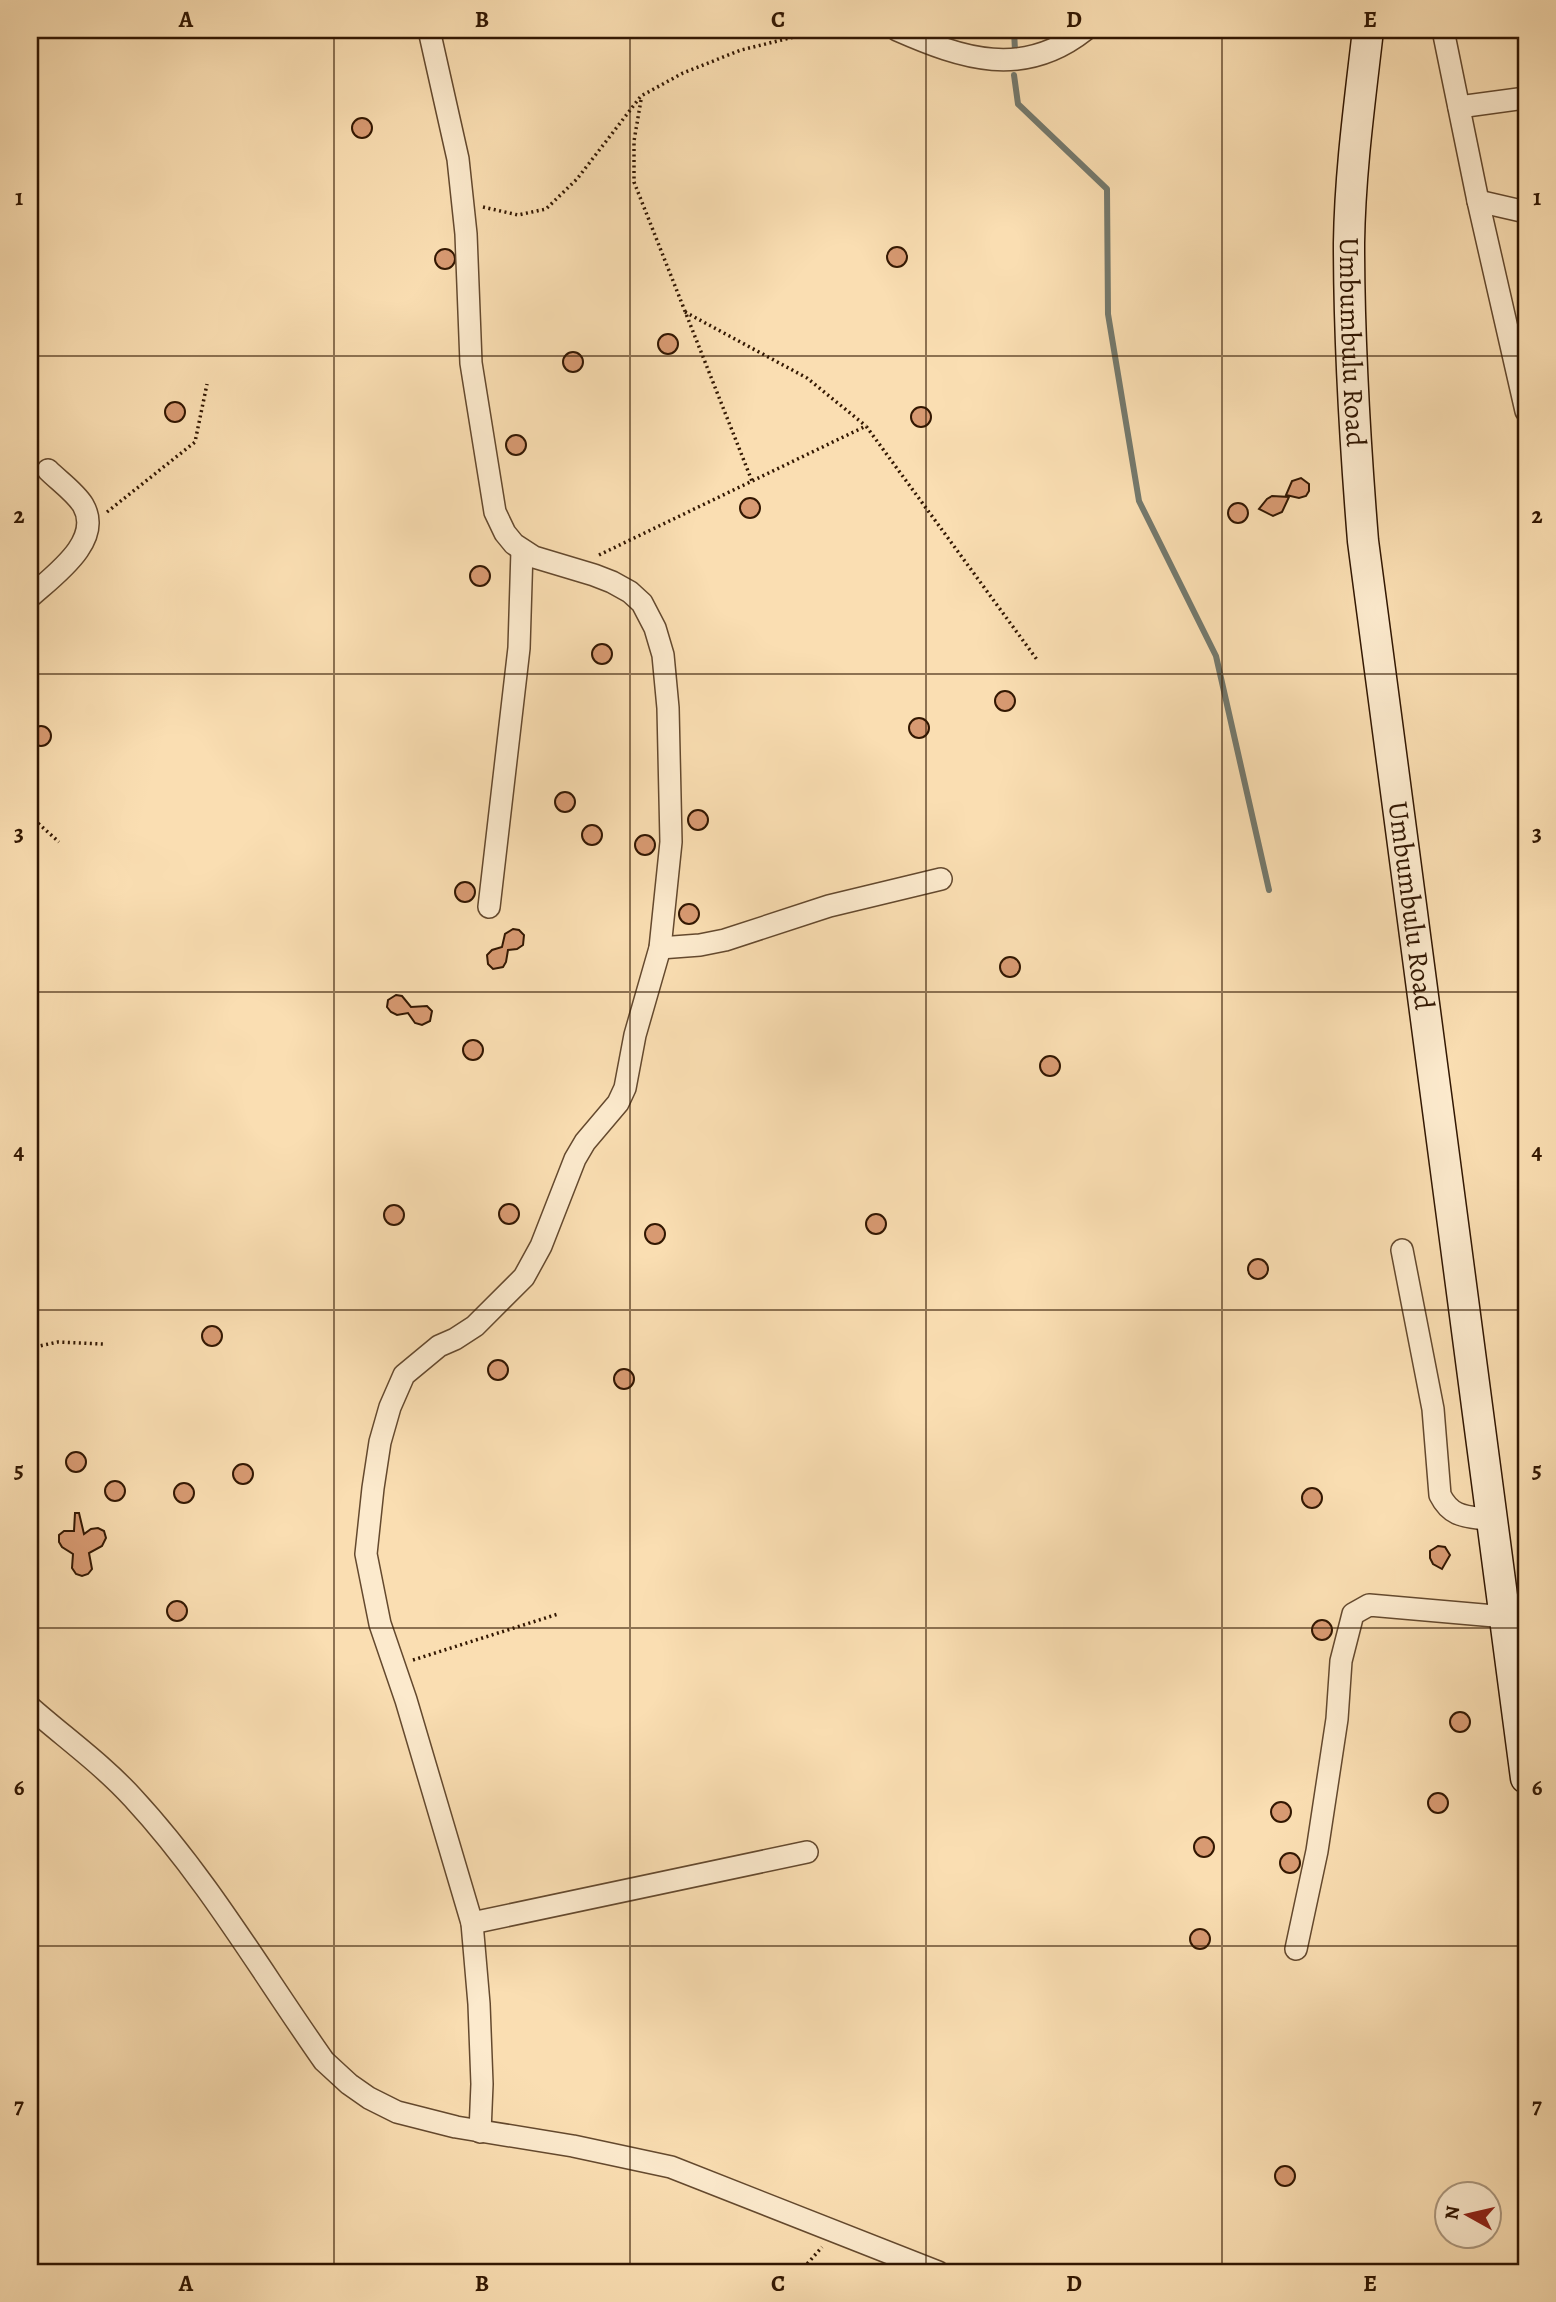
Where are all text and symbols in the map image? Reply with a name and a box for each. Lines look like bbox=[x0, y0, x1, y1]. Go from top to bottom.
text: A bbox=[178, 4, 194, 35]
text: B bbox=[475, 4, 489, 35]
text: C bbox=[771, 4, 785, 35]
text: D bbox=[1066, 4, 1082, 35]
text: E bbox=[1363, 4, 1377, 35]
text: 1 bbox=[15, 182, 23, 213]
text: 1 bbox=[1533, 182, 1541, 213]
street label: Umbumbulu Road bbox=[1330, 237, 1375, 449]
text: 2 bbox=[13, 500, 25, 531]
text: 2 bbox=[1531, 500, 1543, 531]
street label: Umbumbulu Road bbox=[1378, 799, 1444, 1013]
text: 3 bbox=[14, 818, 24, 849]
text: 3 bbox=[1532, 818, 1542, 849]
text: 4 bbox=[14, 1136, 25, 1167]
text: 4 bbox=[1532, 1136, 1543, 1167]
text: 5 bbox=[14, 1454, 24, 1485]
text: 5 bbox=[1532, 1454, 1542, 1485]
text: 6 bbox=[14, 1772, 25, 1803]
text: 6 bbox=[1532, 1772, 1543, 1803]
text: 7 bbox=[14, 2090, 24, 2121]
text: 7 bbox=[1532, 2090, 1542, 2121]
north arrow bbox=[1434, 2180, 1504, 2250]
text: N bbox=[1438, 2204, 1466, 2221]
text: A bbox=[178, 2268, 194, 2299]
text: B bbox=[475, 2268, 489, 2299]
text: C bbox=[771, 2268, 785, 2299]
text: D bbox=[1066, 2268, 1082, 2299]
text: E bbox=[1363, 2268, 1377, 2299]

